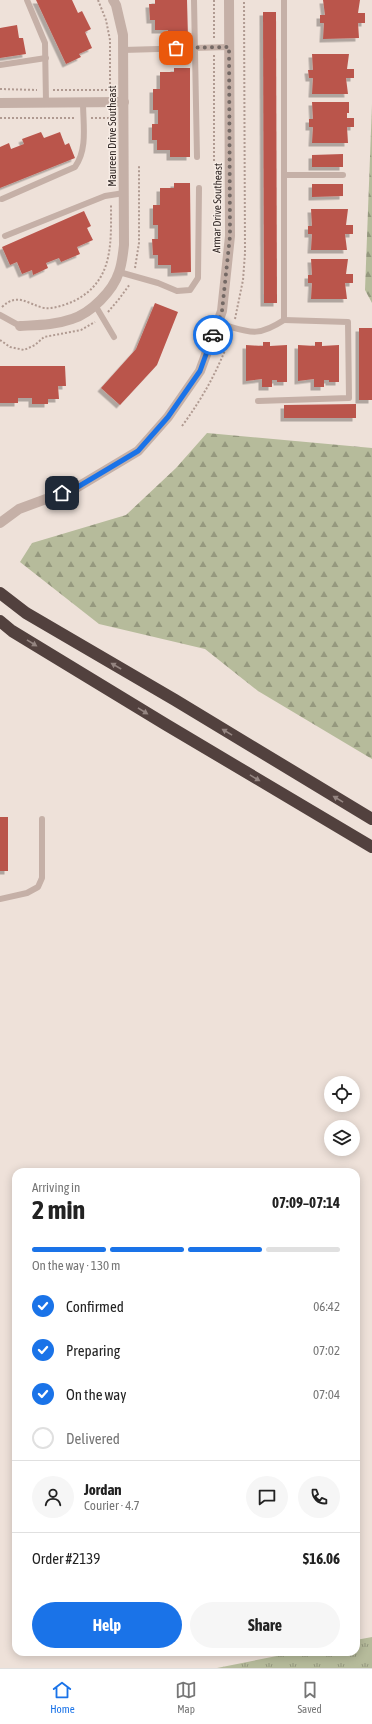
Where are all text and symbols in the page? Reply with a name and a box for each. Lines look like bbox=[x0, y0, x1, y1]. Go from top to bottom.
pin bbox=[159, 31, 193, 65]
icon: bag bbox=[165, 37, 187, 59]
street label: Maureen Drive Southeast bbox=[106, 85, 118, 187]
street label: Armar Drive Southeast bbox=[210, 163, 224, 253]
courier bbox=[193, 315, 233, 355]
icon: car bbox=[202, 324, 224, 346]
pin bbox=[45, 476, 79, 510]
icon: home bbox=[51, 482, 73, 504]
one-way arrow bbox=[27, 639, 38, 647]
one-way arrow bbox=[110, 662, 121, 669]
one-way arrow bbox=[138, 707, 148, 715]
one-way arrow bbox=[222, 728, 232, 736]
one-way arrow bbox=[249, 774, 261, 781]
one-way arrow bbox=[332, 796, 344, 803]
map controls bbox=[324, 1076, 360, 1156]
button: locate bbox=[324, 1076, 360, 1112]
button: layers bbox=[324, 1120, 360, 1156]
text: Arriving in bbox=[32, 1180, 80, 1195]
text: 07:09–07:14 bbox=[272, 1194, 340, 1211]
text: 2 min bbox=[32, 1195, 85, 1225]
text: On the way · 130 m bbox=[32, 1258, 120, 1273]
icon: check bbox=[32, 1295, 54, 1317]
text: Confirmed bbox=[66, 1298, 124, 1315]
text: 06:42 bbox=[313, 1299, 340, 1314]
icon: check bbox=[32, 1339, 54, 1361]
text: Preparing bbox=[66, 1342, 120, 1359]
text: 07:02 bbox=[313, 1343, 340, 1358]
icon: check bbox=[32, 1383, 54, 1405]
text: On the way bbox=[66, 1386, 127, 1403]
text: 07:04 bbox=[313, 1387, 340, 1402]
text: Delivered bbox=[66, 1430, 120, 1447]
button: person bbox=[32, 1476, 74, 1518]
button: chat bbox=[246, 1476, 288, 1518]
button: phone bbox=[298, 1476, 340, 1518]
text: Jordan bbox=[84, 1481, 122, 1498]
text: Courier · 4.7 bbox=[84, 1498, 140, 1513]
text: Order #2139 bbox=[32, 1550, 100, 1567]
text: $16.06 bbox=[303, 1550, 340, 1567]
button: Help bbox=[32, 1602, 182, 1648]
button: Share bbox=[190, 1602, 340, 1648]
tab: Home bbox=[50, 1679, 75, 1715]
tab: Map bbox=[175, 1679, 197, 1715]
tab: Saved bbox=[297, 1679, 322, 1715]

